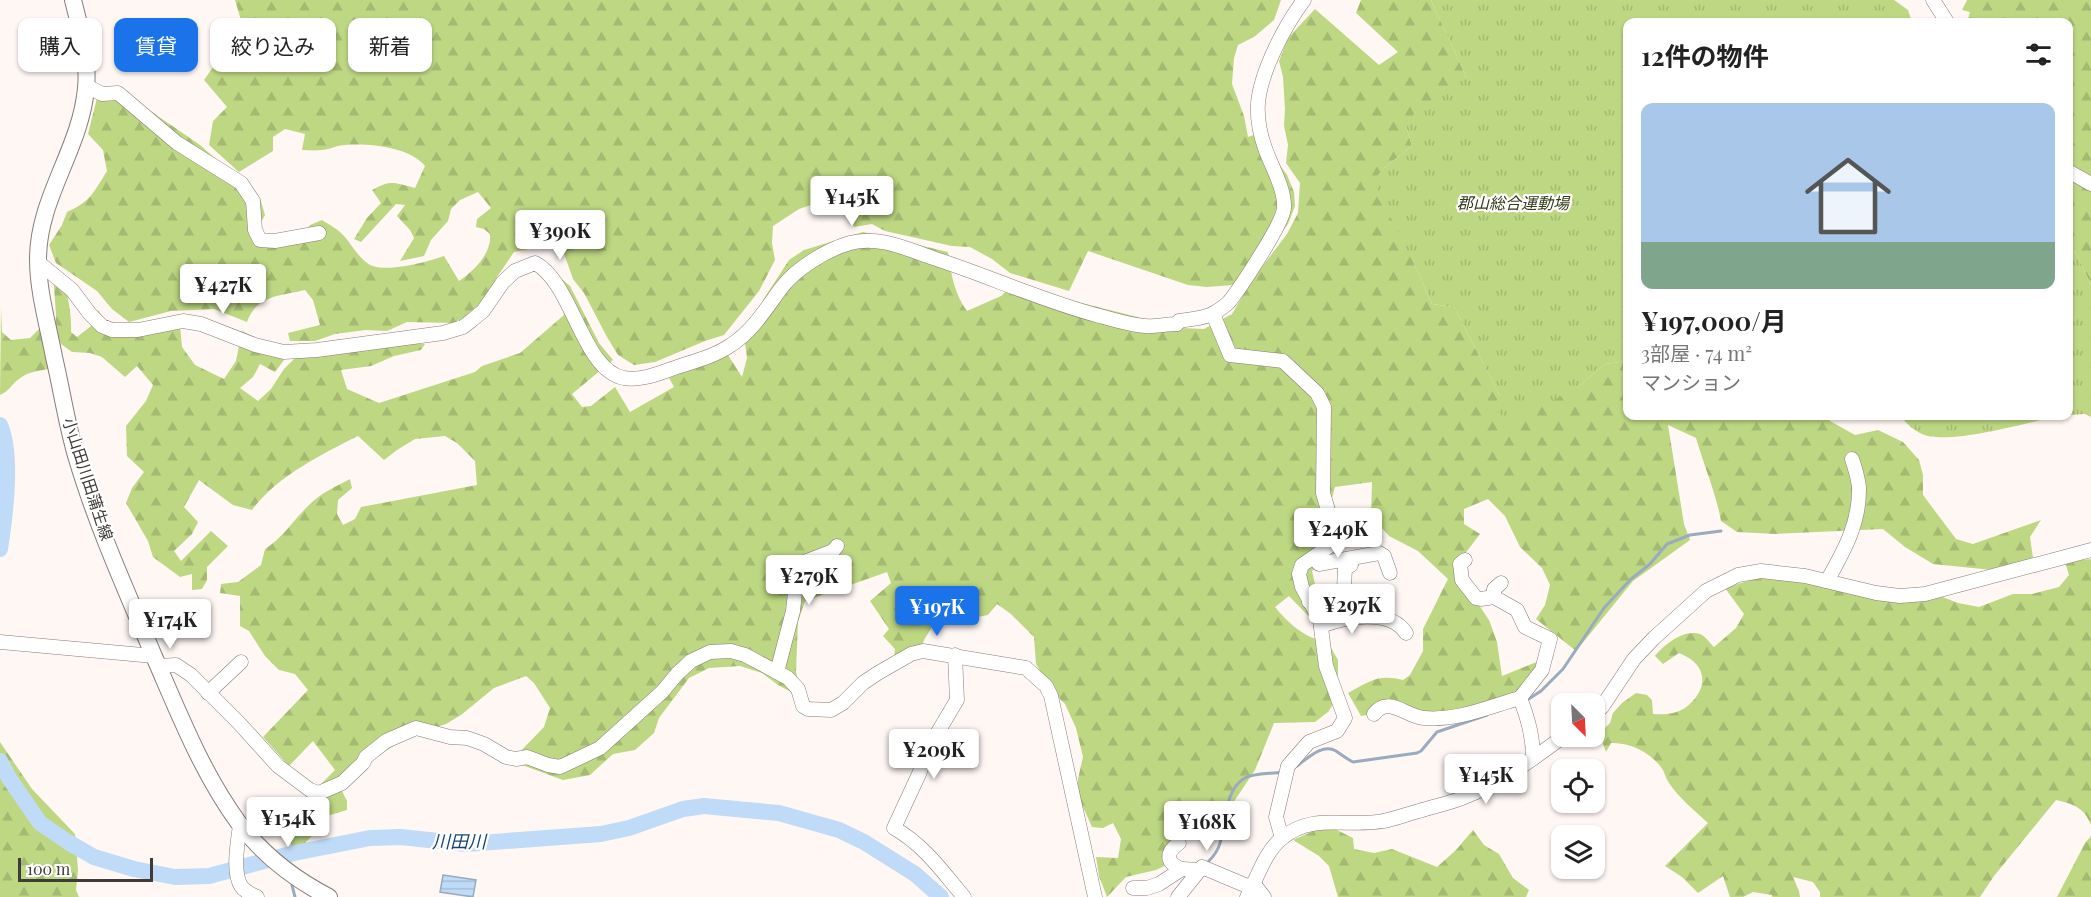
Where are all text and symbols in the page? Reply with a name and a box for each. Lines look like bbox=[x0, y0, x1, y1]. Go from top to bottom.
chip: 購入 bbox=[18, 18, 102, 72]
chip: 賃貸 bbox=[114, 18, 198, 72]
chip: 絞り込み bbox=[210, 18, 336, 72]
chip: 新着 bbox=[348, 18, 432, 72]
text: 12件の物件 bbox=[1641, 38, 1769, 73]
icon: filters bbox=[2022, 38, 2055, 71]
icon: home bbox=[1794, 142, 1902, 250]
pin: ¥145K bbox=[810, 176, 894, 227]
text: ¥145K bbox=[824, 182, 880, 209]
park label: 郡山総合運動場 bbox=[1457, 192, 1571, 213]
pin: ¥390K bbox=[518, 210, 602, 261]
text: ¥390K bbox=[529, 216, 591, 243]
pin: ¥427K bbox=[181, 264, 265, 315]
text: ¥427K bbox=[194, 270, 252, 297]
text: ¥197,000/月 bbox=[1641, 303, 1787, 338]
text: 3部屋 · 74 m² bbox=[1641, 339, 1752, 366]
text: マンション bbox=[1641, 368, 1741, 395]
street label: 小山田川田蒲生線 bbox=[59, 415, 118, 543]
pin: ¥249K bbox=[1296, 508, 1380, 559]
text: ¥249K bbox=[1308, 514, 1368, 541]
pin: ¥279K bbox=[767, 555, 851, 606]
text: ¥279K bbox=[780, 561, 838, 588]
pin: ¥297K bbox=[1310, 584, 1394, 635]
pin: ¥197K bbox=[895, 586, 979, 637]
text: ¥297K bbox=[1323, 590, 1381, 617]
text: ¥197K bbox=[909, 592, 965, 619]
pin: ¥174K bbox=[128, 599, 212, 650]
text: ¥174K bbox=[143, 605, 197, 632]
north arrow bbox=[1551, 693, 1605, 747]
map controls bbox=[1551, 693, 1605, 879]
pin: ¥209K bbox=[892, 729, 976, 780]
text: ¥209K bbox=[903, 735, 965, 762]
pin: ¥145K bbox=[1444, 754, 1528, 805]
button: locate bbox=[1551, 759, 1605, 813]
text: ¥145K bbox=[1458, 760, 1514, 787]
pin: ¥154K bbox=[246, 797, 330, 848]
pin: ¥168K bbox=[1165, 801, 1249, 852]
text: ¥154K bbox=[260, 803, 316, 830]
text: ¥168K bbox=[1178, 807, 1236, 834]
button: layers bbox=[1551, 825, 1605, 879]
water label: 川田川 bbox=[432, 829, 488, 853]
scale bar bbox=[18, 855, 153, 882]
text: 100 m bbox=[27, 858, 70, 879]

